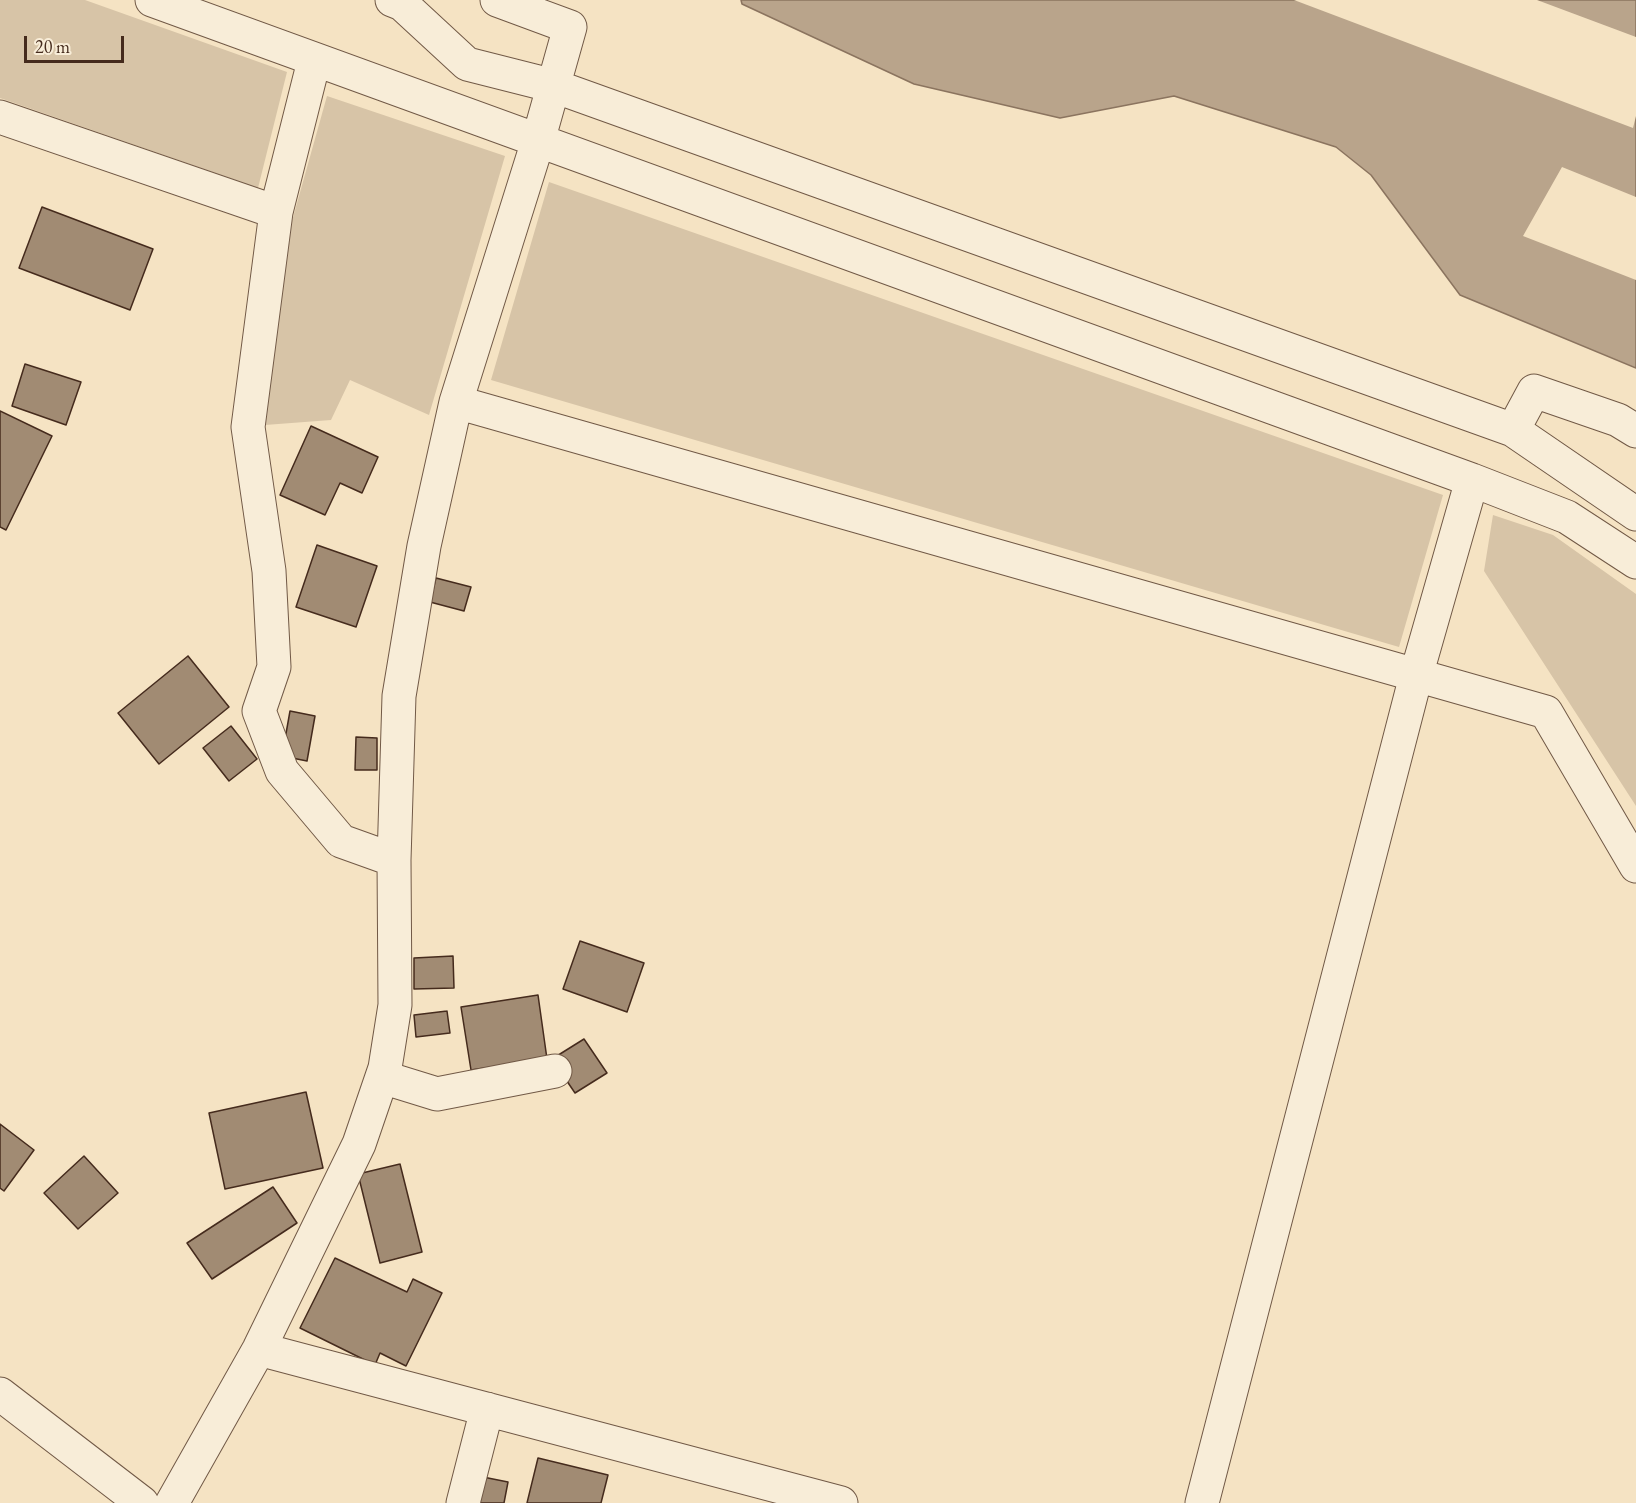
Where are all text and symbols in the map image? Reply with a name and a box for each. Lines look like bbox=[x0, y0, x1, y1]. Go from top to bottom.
scale bar bbox=[27, 24, 128, 62]
text: 20 m bbox=[35, 35, 70, 58]

